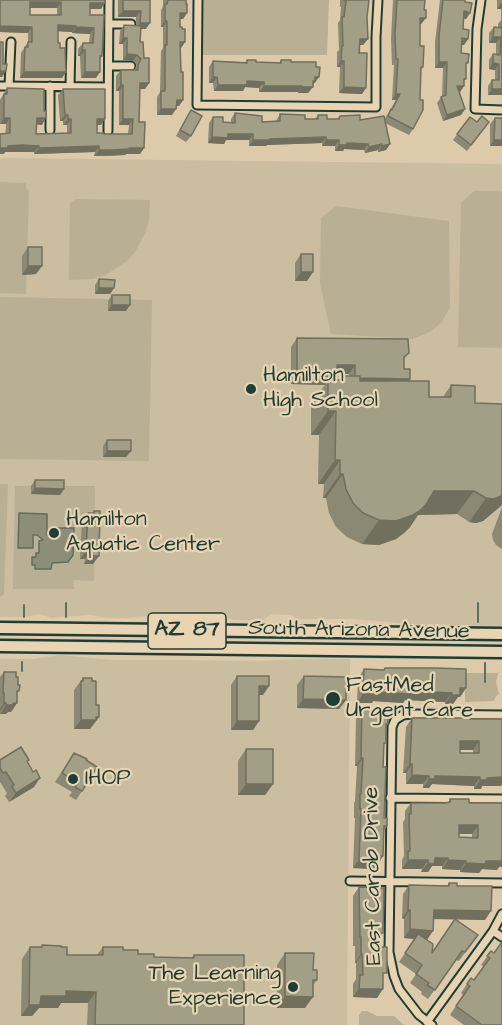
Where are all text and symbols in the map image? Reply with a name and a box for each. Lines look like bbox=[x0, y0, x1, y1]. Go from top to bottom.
place label: Hamilton High School bbox=[263, 363, 378, 414]
marker: Hamilton High School bbox=[244, 382, 258, 396]
place label: Hamilton Aquatic Center bbox=[66, 507, 220, 558]
marker: Hamilton Aquatic Center bbox=[47, 526, 61, 540]
road number: AZ 87 bbox=[148, 613, 226, 649]
street label: South Arizona Avenue bbox=[248, 616, 470, 646]
place label: FastMed Urgent Care bbox=[346, 673, 473, 724]
marker: FastMed Urgent Care bbox=[324, 690, 342, 708]
place label: IHOP bbox=[85, 766, 130, 792]
marker: IHOP bbox=[66, 772, 80, 786]
street label: East Carob Drive bbox=[359, 787, 389, 965]
place label: The Learning Experience bbox=[149, 961, 281, 1012]
marker: The Learning Experience bbox=[286, 980, 300, 994]

